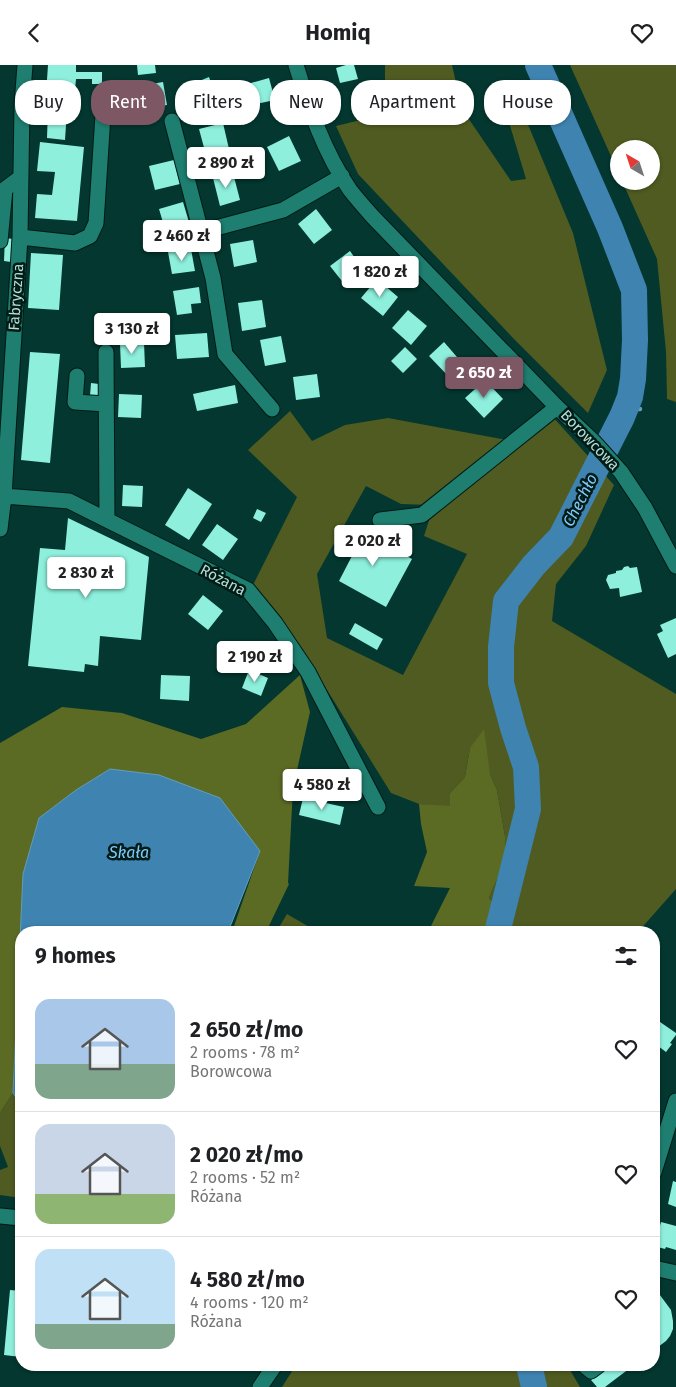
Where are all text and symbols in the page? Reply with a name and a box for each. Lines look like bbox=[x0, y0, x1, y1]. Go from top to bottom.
icon: back bbox=[20, 19, 48, 47]
text: Homiq bbox=[305, 19, 371, 46]
icon: heart bbox=[628, 19, 656, 47]
chip: Buy bbox=[15, 80, 81, 125]
chip: Rent bbox=[91, 80, 165, 125]
chip: Filters bbox=[175, 80, 260, 125]
chip: New bbox=[270, 80, 341, 125]
chip: Apartment bbox=[351, 80, 474, 125]
chip: House bbox=[484, 80, 571, 125]
north arrow bbox=[610, 140, 660, 190]
map controls bbox=[610, 140, 660, 190]
pin: 2 890 zł bbox=[174, 147, 278, 189]
text: 2 890 zł bbox=[198, 153, 254, 172]
pin: 2 460 zł bbox=[130, 219, 234, 262]
text: 2 460 zł bbox=[154, 226, 210, 245]
pin: 1 820 zł bbox=[328, 255, 432, 298]
text: 1 820 zł bbox=[353, 262, 407, 281]
street label: Fabryczna bbox=[5, 263, 27, 331]
pin: 3 130 zł bbox=[80, 313, 184, 355]
text: 3 130 zł bbox=[105, 319, 159, 338]
pin: 2 650 zł bbox=[432, 357, 536, 399]
text: 2 650 zł bbox=[456, 363, 512, 382]
street label: Borowcowa bbox=[557, 406, 623, 474]
water label: Chechło bbox=[559, 470, 601, 530]
pin: 2 020 zł bbox=[321, 525, 425, 567]
text: 2 020 zł bbox=[345, 531, 401, 550]
pin: 2 830 zł bbox=[34, 557, 138, 599]
street label: Różana bbox=[197, 561, 249, 599]
text: 2 830 zł bbox=[58, 563, 114, 582]
pin: 2 190 zł bbox=[203, 641, 307, 683]
text: 2 190 zł bbox=[228, 647, 282, 666]
pin: 4 580 zł bbox=[270, 769, 374, 811]
text: 4 580 zł bbox=[294, 775, 350, 794]
water label: Skała bbox=[108, 843, 149, 862]
icon: filters bbox=[612, 942, 640, 970]
text: 9 homes bbox=[35, 943, 116, 969]
text: 2 650 zł/mo bbox=[190, 1017, 303, 1043]
icon: home bbox=[75, 1019, 135, 1079]
icon: heart bbox=[612, 1035, 640, 1063]
text: 2 rooms · 78 m² bbox=[190, 1043, 300, 1062]
text: Borowcowa bbox=[190, 1062, 272, 1081]
text: 2 020 zł/mo bbox=[190, 1142, 303, 1168]
icon: home bbox=[75, 1144, 135, 1204]
icon: heart bbox=[612, 1160, 640, 1188]
text: 2 rooms · 52 m² bbox=[190, 1168, 300, 1187]
text: Różana bbox=[190, 1187, 242, 1206]
text: 4 580 zł/mo bbox=[190, 1267, 305, 1293]
icon: home bbox=[75, 1269, 135, 1329]
icon: heart bbox=[612, 1285, 640, 1313]
text: 4 rooms · 120 m² bbox=[190, 1293, 309, 1312]
text: Różana bbox=[190, 1312, 242, 1331]

